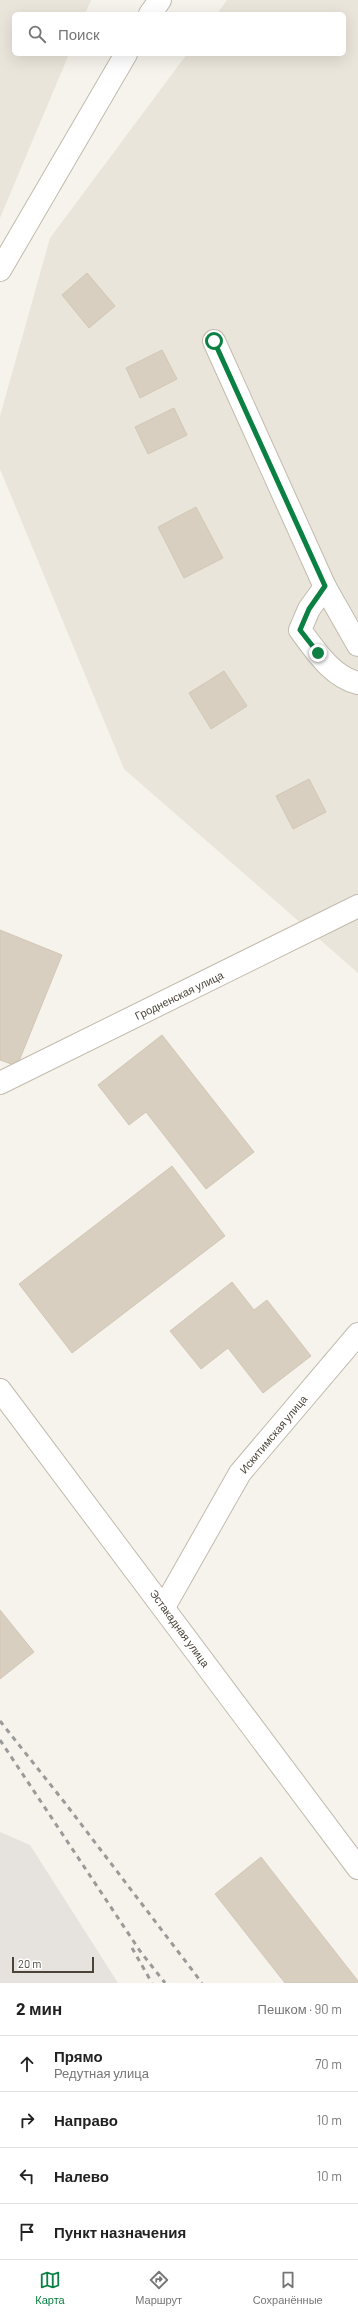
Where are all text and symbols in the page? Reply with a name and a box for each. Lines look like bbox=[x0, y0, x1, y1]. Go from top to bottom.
search box bbox=[12, 12, 346, 56]
icon: search bbox=[26, 23, 48, 45]
text: Поиск bbox=[58, 25, 100, 43]
route start bbox=[205, 332, 223, 350]
route end bbox=[309, 644, 327, 662]
street label: Гродненская улица bbox=[133, 967, 226, 1022]
street label: Искитимская улица bbox=[236, 1392, 310, 1476]
street label: Эстакадная улица bbox=[148, 1587, 213, 1670]
scale bar bbox=[12, 1955, 94, 1974]
text: 20 m bbox=[18, 1957, 41, 1970]
text: 2 мин bbox=[16, 1998, 62, 2018]
text: Пешком · 90 m bbox=[258, 2001, 342, 2017]
text: Прямо bbox=[54, 2047, 103, 2065]
icon: ahead bbox=[16, 2053, 38, 2075]
text: 70 m bbox=[315, 2056, 342, 2072]
text: Редутная улица bbox=[54, 2065, 149, 2081]
icon: right bbox=[16, 2109, 38, 2131]
text: Направо bbox=[54, 2111, 118, 2129]
text: 10 m bbox=[317, 2112, 342, 2128]
icon: left bbox=[16, 2165, 38, 2187]
text: Налево bbox=[54, 2167, 109, 2185]
text: 10 m bbox=[317, 2168, 342, 2184]
icon: arrive bbox=[16, 2221, 38, 2243]
text: Пункт назначения bbox=[54, 2223, 186, 2241]
tab: Карта bbox=[35, 2269, 65, 2306]
tab: Маршрут bbox=[135, 2269, 182, 2306]
tab: Сохранённые bbox=[253, 2269, 323, 2306]

